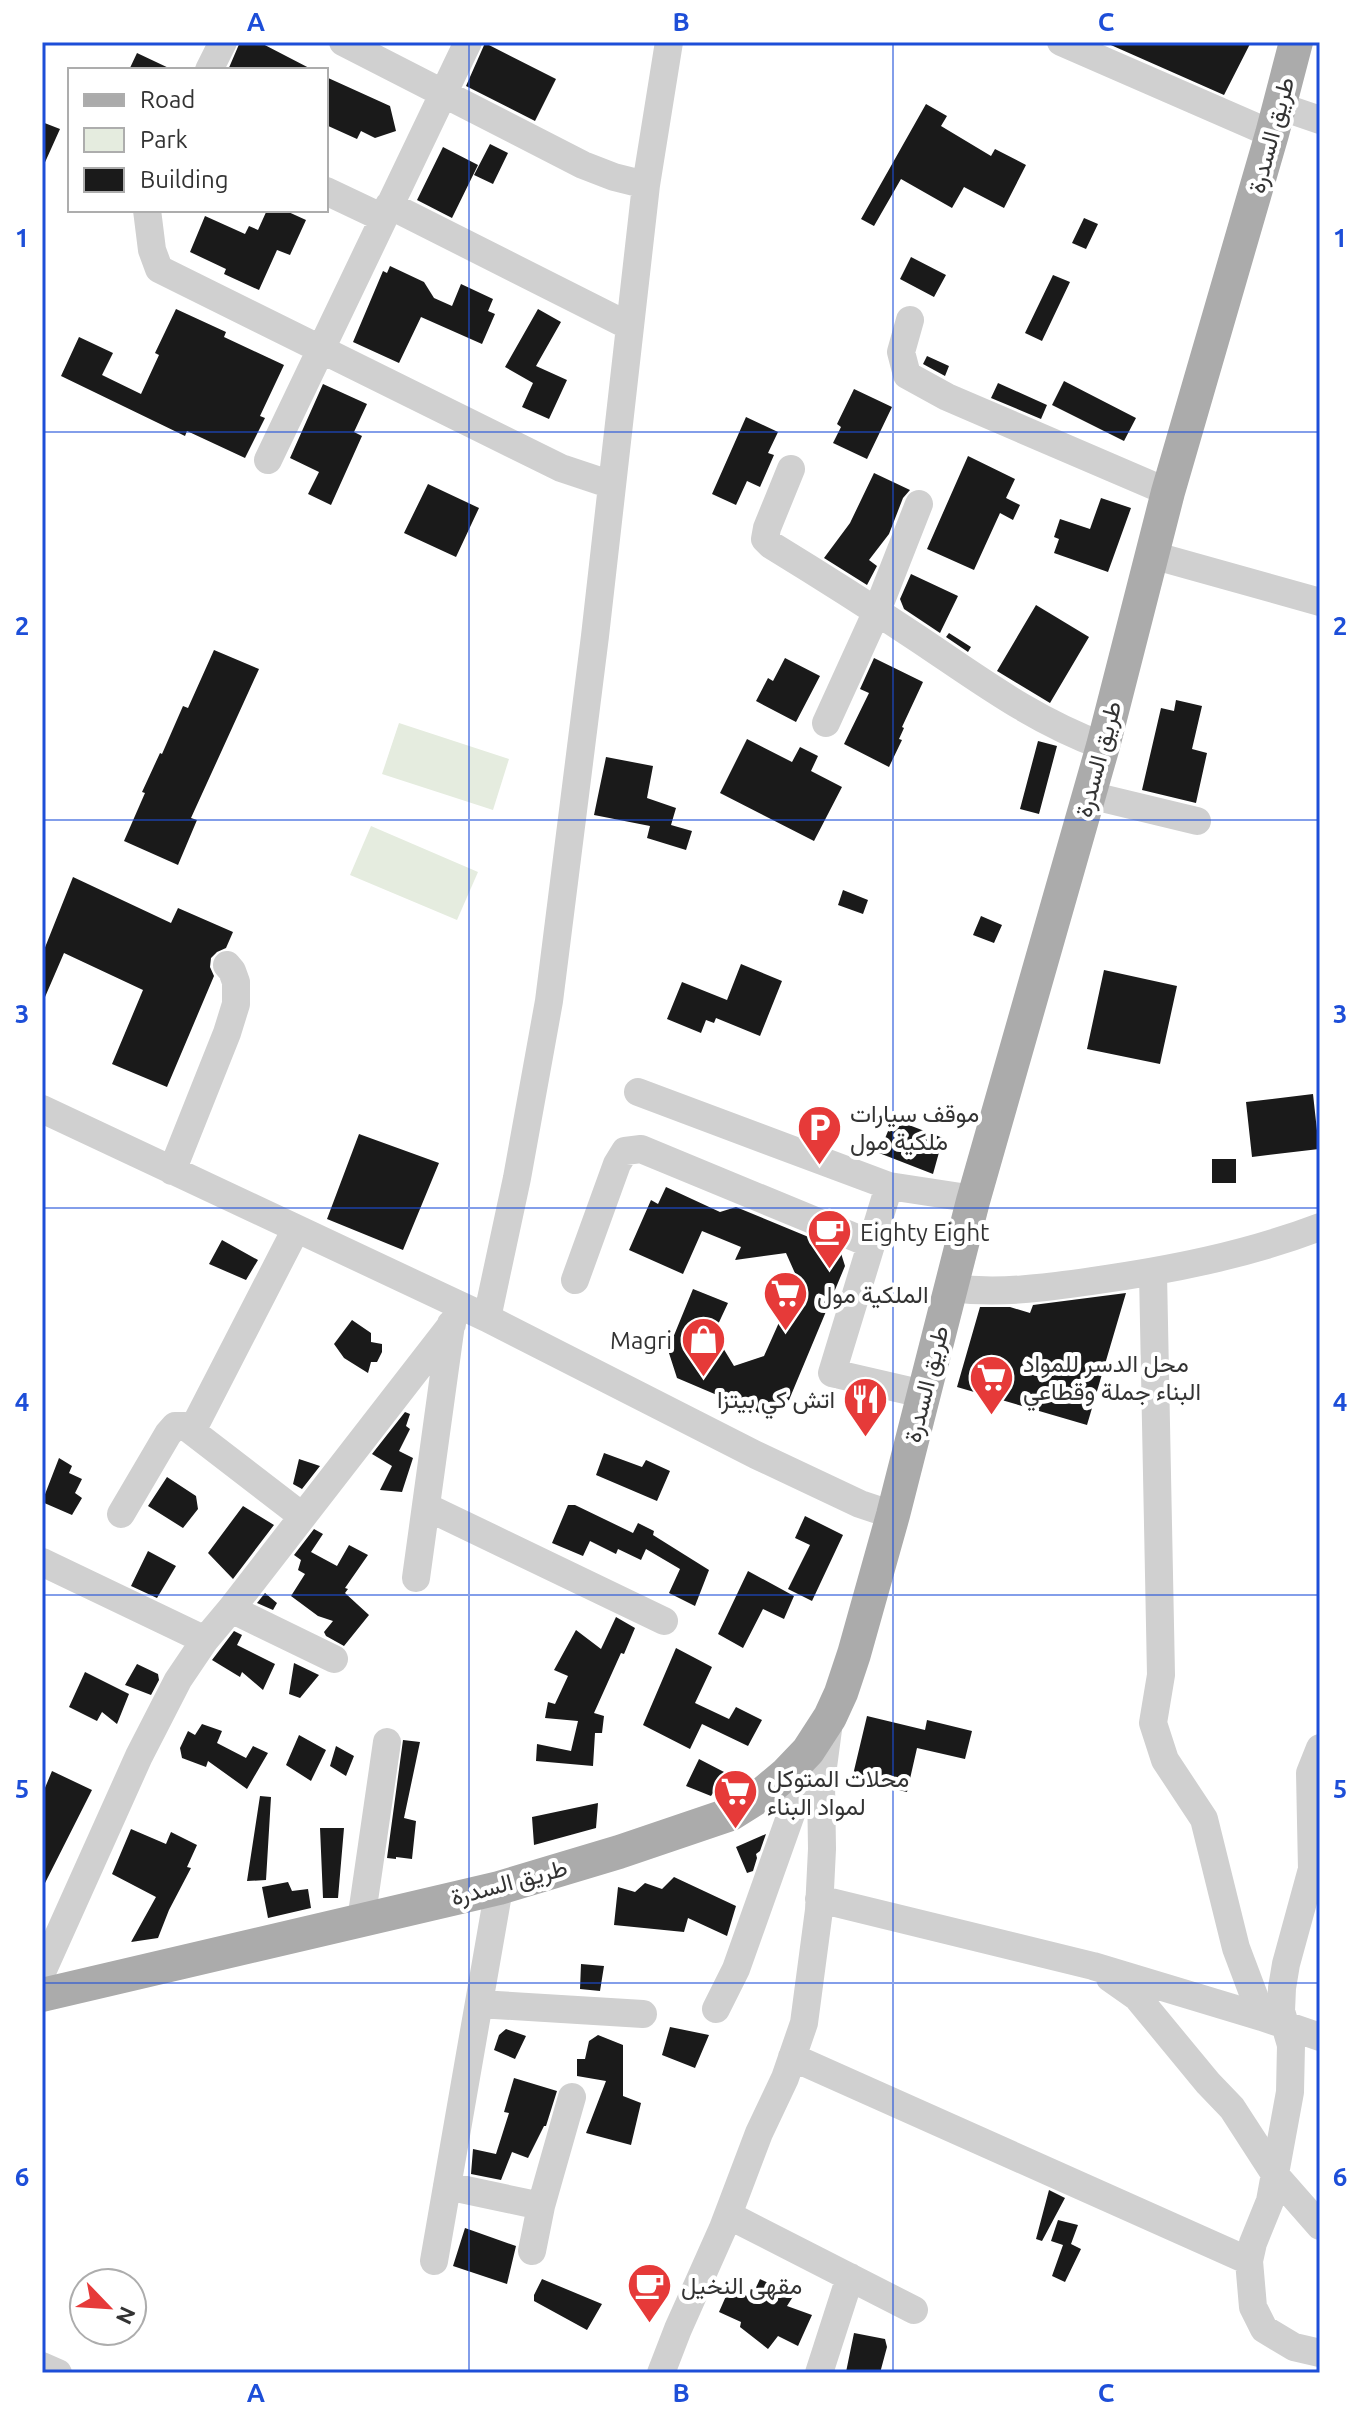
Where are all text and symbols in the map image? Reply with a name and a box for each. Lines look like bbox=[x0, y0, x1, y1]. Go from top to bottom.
text: A bbox=[247, 7, 266, 36]
text: B bbox=[672, 7, 690, 36]
text: C bbox=[1098, 7, 1115, 36]
legend bbox=[68, 68, 328, 212]
street label: طريق السدرة bbox=[1243, 74, 1301, 197]
text: Road bbox=[140, 86, 195, 113]
text: Park bbox=[140, 126, 188, 153]
text: Building bbox=[140, 166, 228, 193]
text: 1 bbox=[15, 223, 29, 252]
text: 1 bbox=[1333, 223, 1347, 252]
text: 2 bbox=[15, 611, 29, 640]
text: 2 bbox=[1333, 611, 1347, 640]
street label: طريق السدرة bbox=[1070, 698, 1128, 821]
text: 3 bbox=[15, 999, 29, 1028]
text: 3 bbox=[1333, 999, 1347, 1028]
place label: موقف سيارات ملكية مول bbox=[850, 1100, 979, 1157]
parking icon: موقف سيارات ملكية مول bbox=[795, 1103, 843, 1166]
cafe icon: Eighty Eight bbox=[805, 1208, 853, 1271]
place label: Eighty Eight bbox=[860, 1219, 990, 1246]
supermarket icon: الملكية مول bbox=[762, 1270, 810, 1333]
place label: الملكية مول bbox=[817, 1281, 929, 1310]
shop icon: Magri bbox=[679, 1316, 727, 1379]
street label: طريق السدرة bbox=[898, 1323, 955, 1446]
place label: Magri bbox=[610, 1327, 672, 1354]
place label: محل الدسر للمواد البناء جملة وقطاعي bbox=[1023, 1350, 1201, 1411]
supermarket icon: محل الدسر للمواد البناء جملة وقطاعي bbox=[968, 1353, 1016, 1416]
restaurant icon: اتش كي بيتزا bbox=[842, 1375, 890, 1438]
place label: اتش كي بيتزا bbox=[717, 1386, 835, 1419]
text: 4 bbox=[15, 1387, 29, 1416]
text: 4 bbox=[1333, 1387, 1347, 1416]
place label: محلات المتوكل لمواد البناء bbox=[767, 1765, 909, 1822]
supermarket icon: محلات المتوكل لمواد البناء bbox=[712, 1768, 760, 1831]
text: 5 bbox=[15, 1774, 29, 1803]
text: 5 bbox=[1333, 1774, 1347, 1803]
street label: طريق السدرة bbox=[448, 1854, 571, 1912]
text: 6 bbox=[15, 2162, 29, 2191]
text: 6 bbox=[1333, 2162, 1347, 2191]
cafe icon: مقهى النخيل bbox=[626, 2261, 674, 2324]
north arrow bbox=[68, 2267, 148, 2347]
place label: مقهى النخيل bbox=[681, 2272, 802, 2301]
text: N bbox=[112, 2303, 141, 2328]
text: A bbox=[247, 2378, 266, 2407]
text: B bbox=[672, 2378, 690, 2407]
text: C bbox=[1098, 2378, 1115, 2407]

